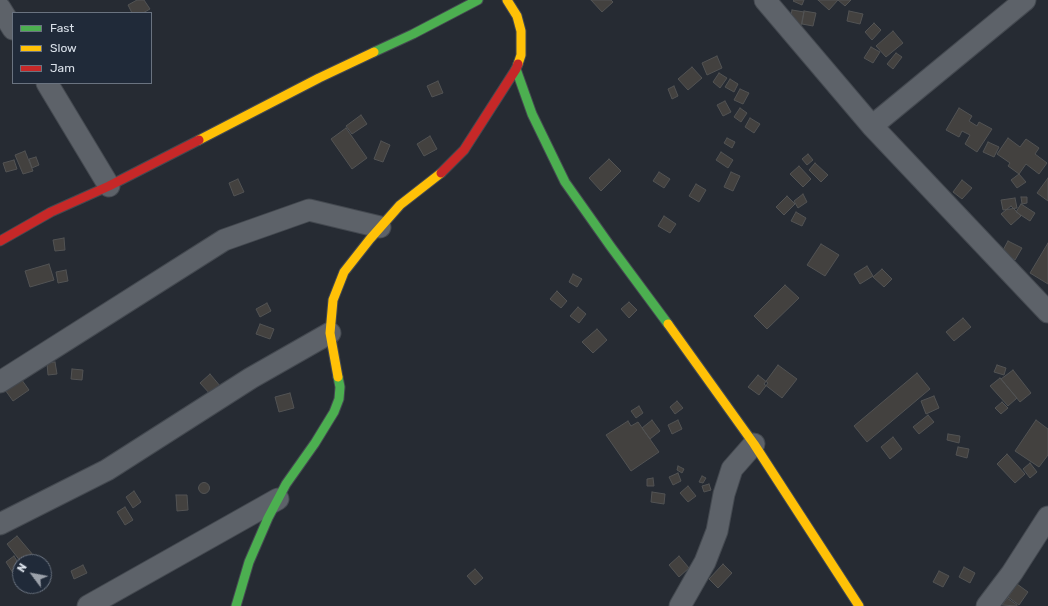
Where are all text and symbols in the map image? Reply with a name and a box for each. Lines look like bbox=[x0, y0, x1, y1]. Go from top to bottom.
legend bbox=[12, 12, 152, 84]
text: Fast bbox=[50, 21, 74, 35]
text: Slow bbox=[50, 41, 77, 55]
text: Jam bbox=[50, 61, 75, 75]
north arrow bbox=[12, 554, 52, 594]
text: N bbox=[15, 561, 30, 575]

